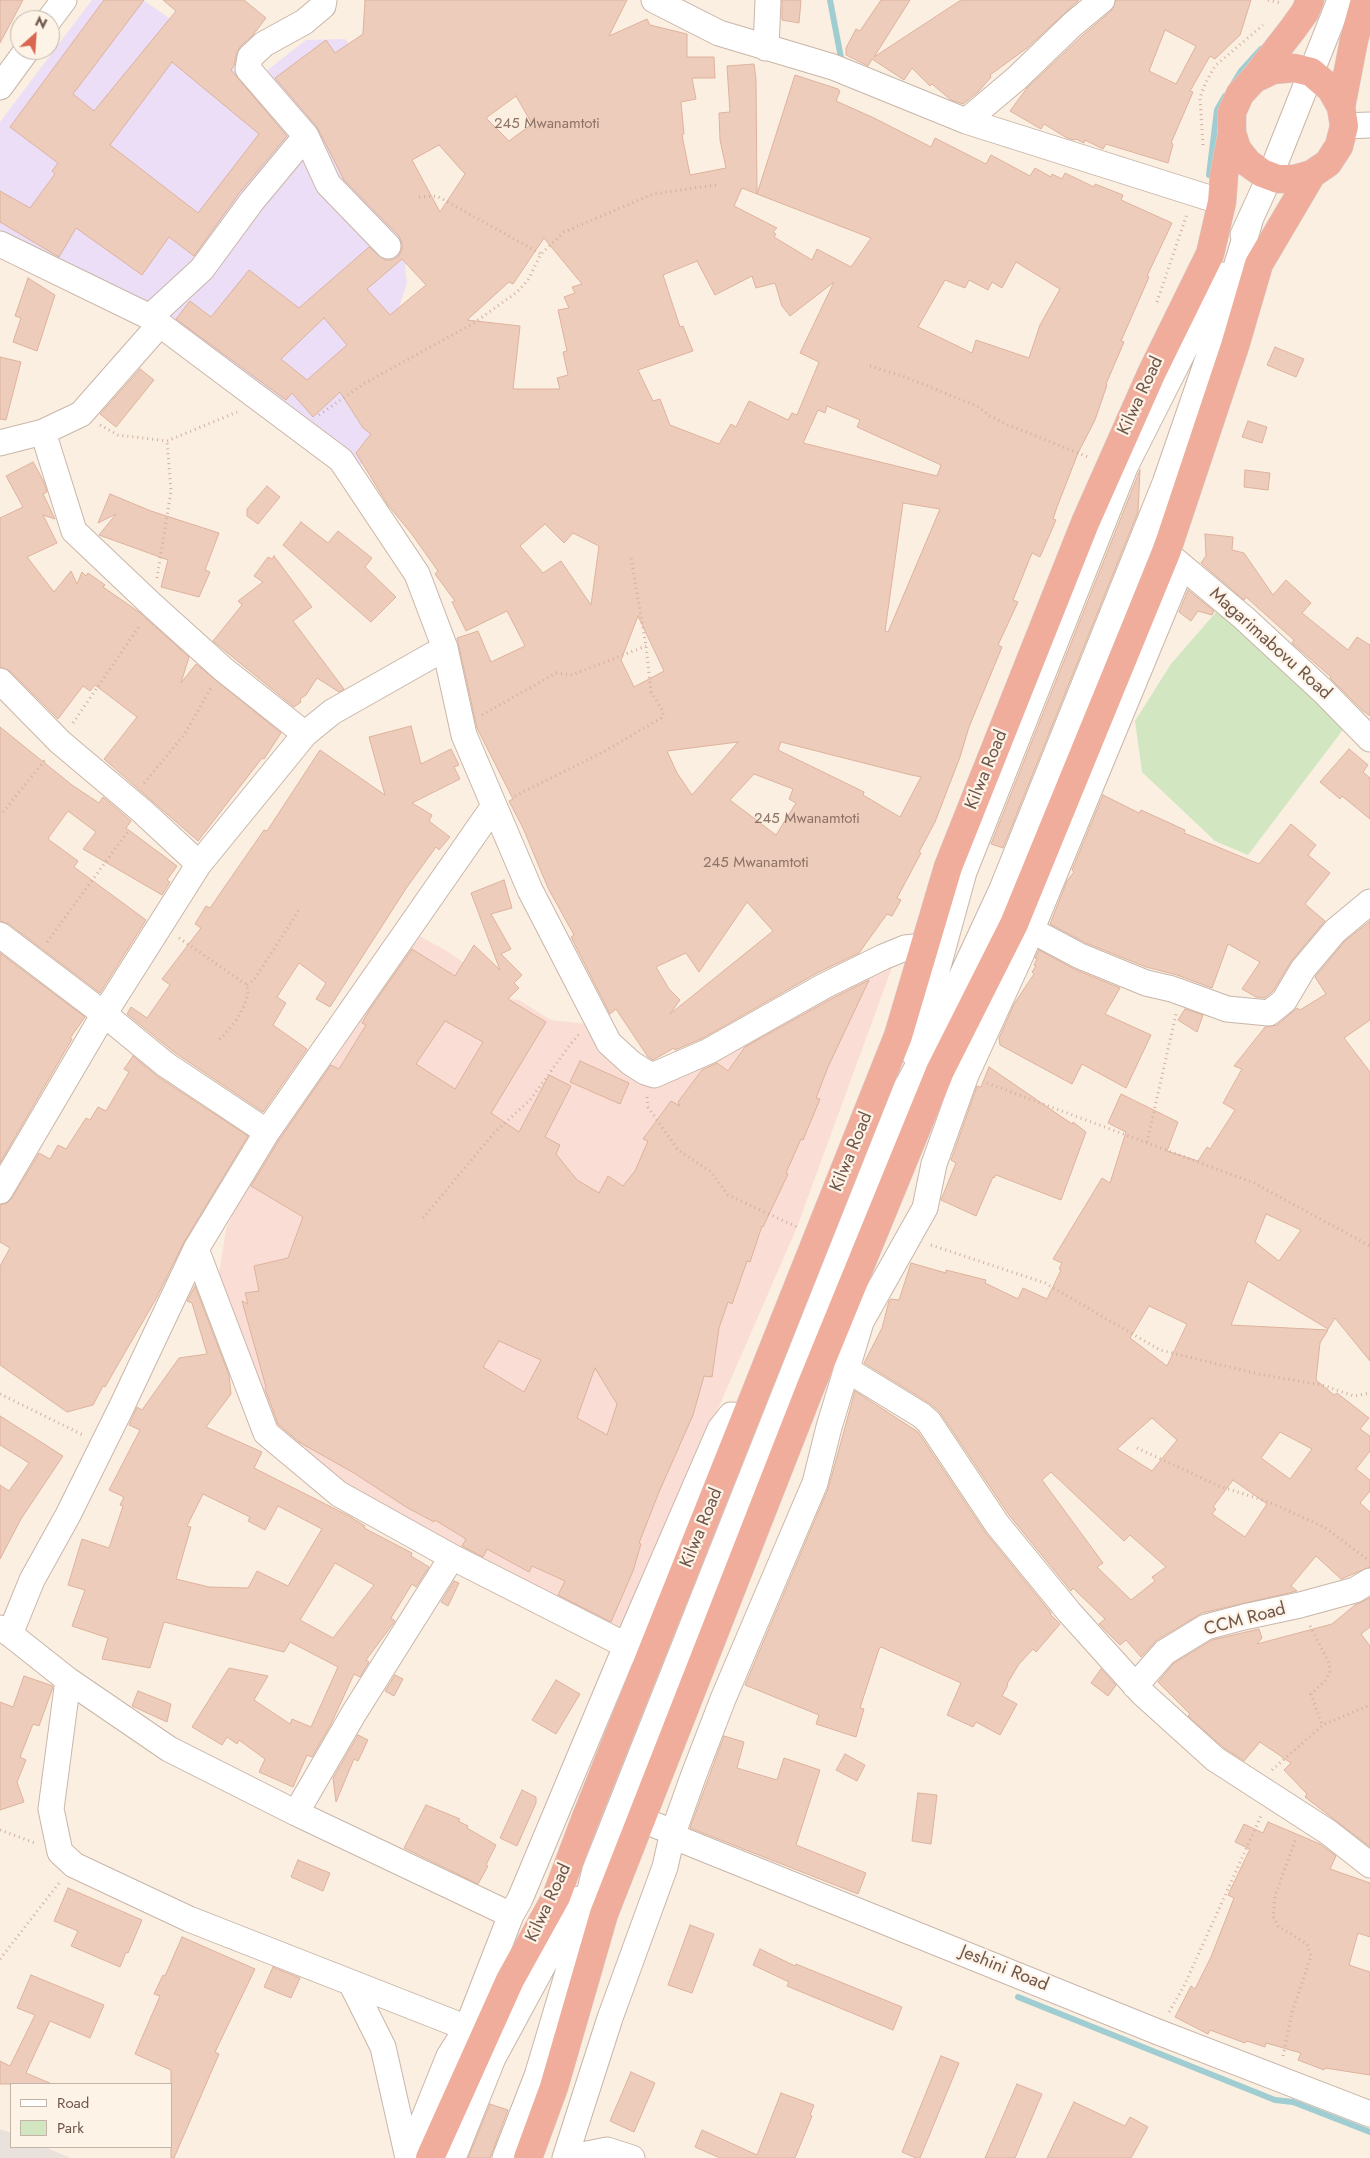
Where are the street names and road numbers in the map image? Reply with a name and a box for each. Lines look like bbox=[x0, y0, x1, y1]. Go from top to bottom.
street label: Kilwa Road bbox=[1113, 353, 1169, 439]
street label: Magarimabovu Road bbox=[1204, 583, 1336, 705]
street label: Kilwa Road bbox=[961, 727, 1013, 813]
street label: Kilwa Road bbox=[826, 1109, 878, 1195]
street label: Kilwa Road bbox=[676, 1485, 728, 1571]
street label: CCM Road bbox=[1202, 1599, 1288, 1641]
street label: Kilwa Road bbox=[521, 1860, 577, 1946]
street label: Jeshini Road bbox=[957, 1942, 1051, 1996]

